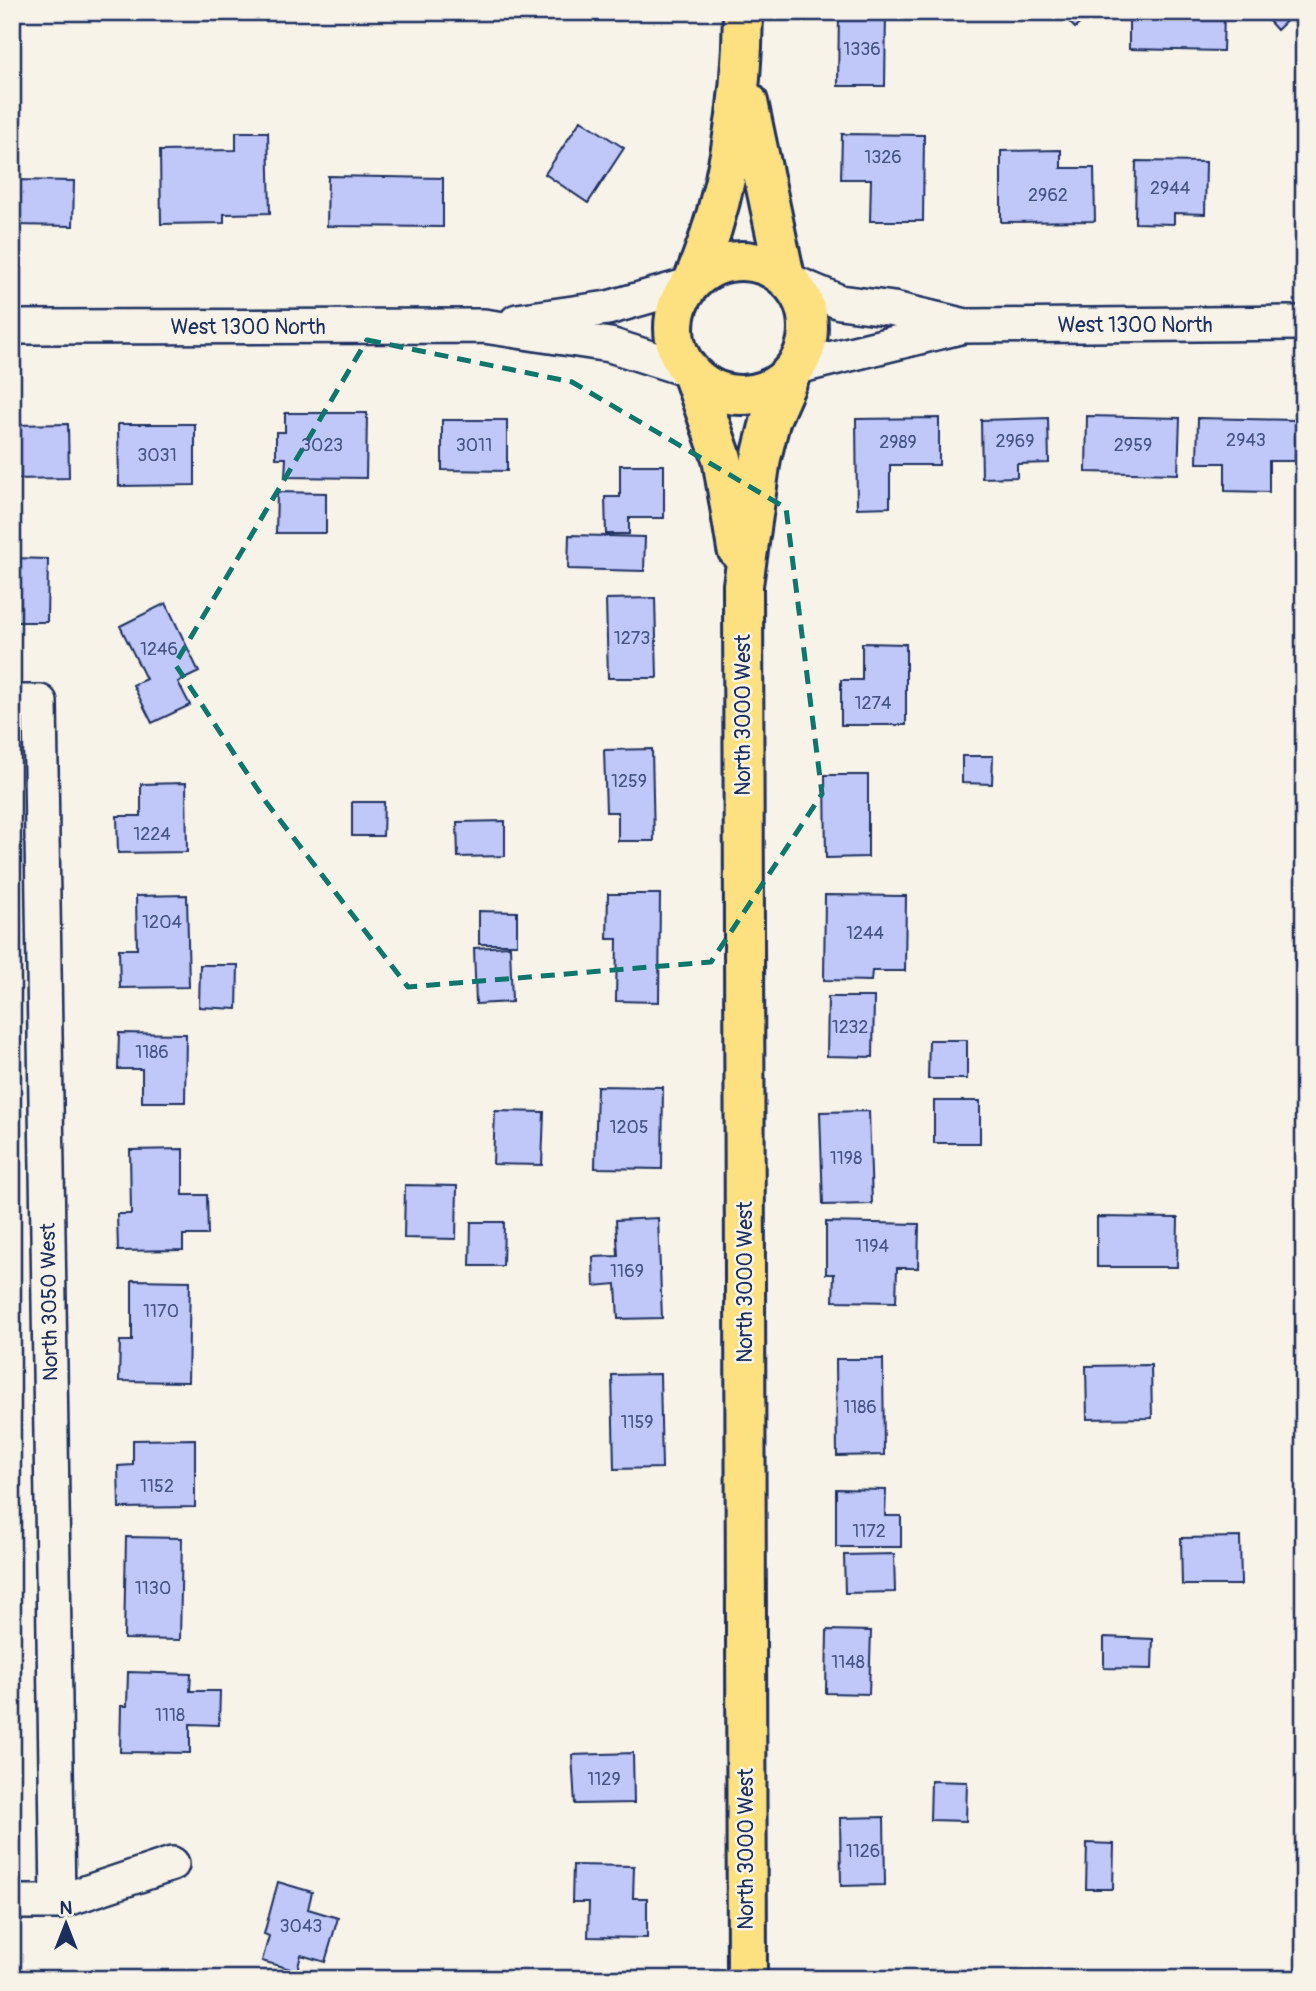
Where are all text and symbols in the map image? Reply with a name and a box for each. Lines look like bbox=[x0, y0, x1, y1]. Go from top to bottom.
house number: 1336 bbox=[843, 38, 881, 61]
house number: 1326 bbox=[864, 146, 902, 169]
house number: 2944 bbox=[1150, 177, 1191, 200]
house number: 2962 bbox=[1028, 184, 1068, 207]
street label: West 1300 North bbox=[1057, 312, 1213, 339]
street label: West 1300 North bbox=[170, 314, 326, 341]
house number: 2943 bbox=[1226, 429, 1266, 452]
house number: 2969 bbox=[995, 430, 1035, 453]
house number: 2989 bbox=[879, 431, 917, 454]
house number: 3023 bbox=[301, 434, 343, 457]
house number: 3011 bbox=[456, 434, 492, 457]
house number: 2959 bbox=[1114, 434, 1152, 457]
house number: 3031 bbox=[137, 444, 177, 467]
house number: 1273 bbox=[614, 627, 650, 650]
street label: North 3000 West bbox=[730, 634, 757, 796]
house number: 1246 bbox=[140, 638, 178, 661]
house number: 1274 bbox=[854, 692, 892, 715]
house number: 1259 bbox=[611, 770, 647, 793]
house number: 1224 bbox=[133, 823, 171, 846]
house number: 1204 bbox=[142, 911, 182, 934]
house number: 1244 bbox=[846, 922, 885, 945]
house number: 1232 bbox=[832, 1016, 868, 1039]
house number: 1186 bbox=[135, 1041, 169, 1064]
house number: 1205 bbox=[609, 1116, 649, 1139]
house number: 1198 bbox=[830, 1147, 862, 1170]
street label: North 3000 West bbox=[732, 1201, 759, 1363]
street label: North 3050 West bbox=[35, 1222, 64, 1381]
house number: 1194 bbox=[855, 1235, 889, 1258]
house number: 1169 bbox=[610, 1260, 644, 1283]
house number: 1170 bbox=[143, 1300, 179, 1323]
house number: 1186 bbox=[843, 1396, 877, 1419]
house number: 1159 bbox=[620, 1411, 654, 1434]
house number: 1152 bbox=[140, 1475, 174, 1498]
house number: 1172 bbox=[852, 1520, 886, 1543]
house number: 1130 bbox=[135, 1577, 171, 1600]
house number: 1148 bbox=[831, 1651, 865, 1674]
house number: 1118 bbox=[155, 1704, 185, 1727]
house number: 1129 bbox=[587, 1768, 621, 1791]
street label: North 3000 West bbox=[733, 1768, 760, 1930]
house number: 1126 bbox=[846, 1840, 880, 1863]
north arrow bbox=[32, 1890, 102, 1960]
text: N bbox=[60, 1896, 73, 1920]
house number: 3043 bbox=[280, 1915, 322, 1938]

